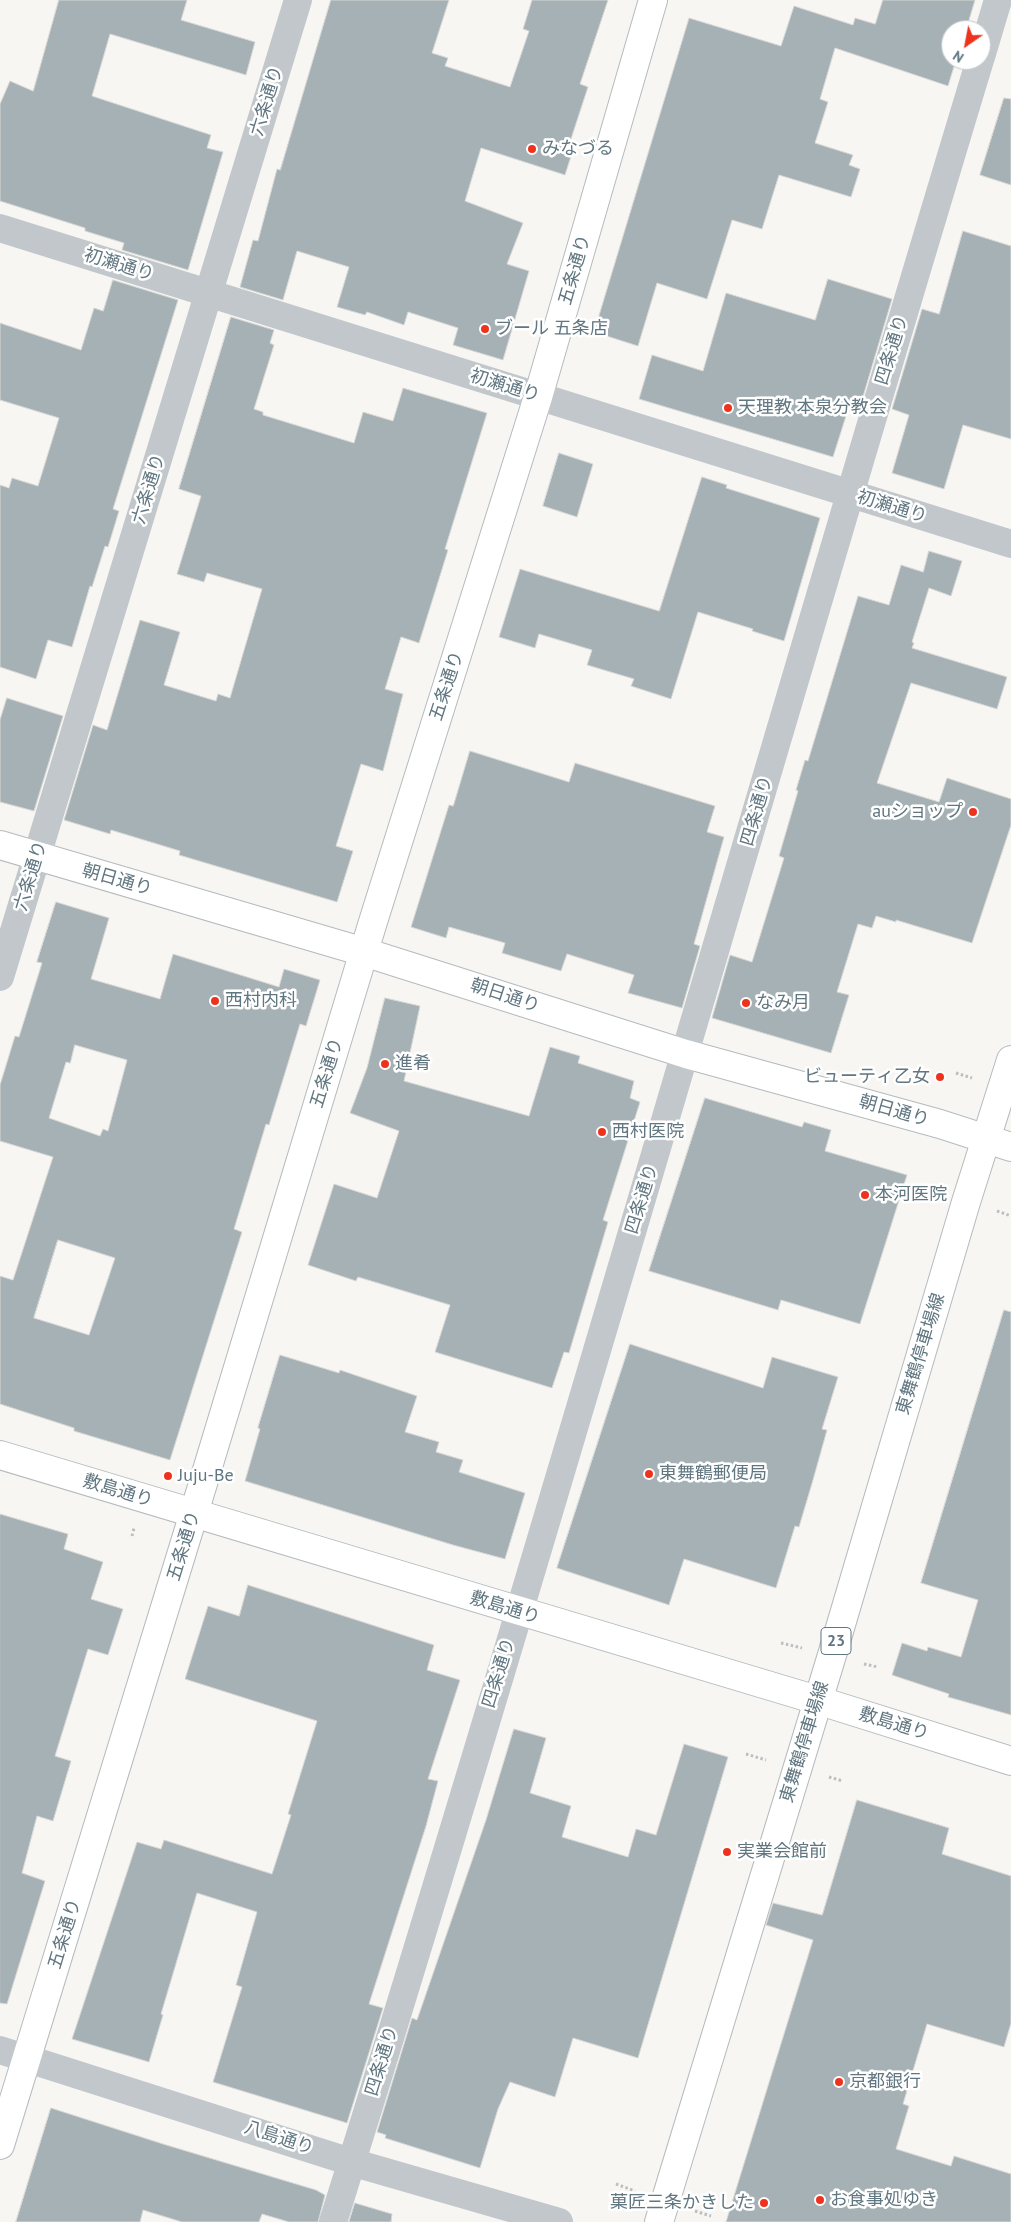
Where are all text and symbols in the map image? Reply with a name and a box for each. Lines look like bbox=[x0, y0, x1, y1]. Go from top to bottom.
north arrow bbox=[941, 20, 991, 70]
text: N bbox=[950, 47, 967, 67]
street label: 六条通り bbox=[246, 63, 288, 139]
place label: みなづる bbox=[542, 138, 614, 160]
marker: みなづる bbox=[526, 143, 538, 155]
street label: 五条通り bbox=[555, 232, 595, 308]
street label: 初瀬通り bbox=[81, 244, 157, 286]
street label: 四条通り bbox=[871, 312, 913, 388]
place label: ブール 五条店 bbox=[495, 318, 608, 340]
marker: ブール 五条店 bbox=[479, 323, 491, 335]
street label: 初瀬通り bbox=[467, 365, 543, 407]
place label: 天理教 本泉分教会 bbox=[738, 397, 887, 419]
marker: 天理教 本泉分教会 bbox=[722, 402, 734, 414]
street label: 六条通り bbox=[128, 451, 170, 527]
street label: 初瀬通り bbox=[854, 486, 930, 528]
street label: 五条通り bbox=[426, 648, 468, 724]
street label: 四条通り bbox=[737, 773, 777, 849]
place label: auショップ bbox=[872, 801, 963, 823]
marker: auショップ bbox=[967, 806, 979, 818]
street label: 六条通り bbox=[10, 838, 52, 914]
street label: 朝日通り bbox=[79, 860, 155, 900]
street label: 朝日通り bbox=[467, 975, 543, 1017]
place label: 西村内科 bbox=[225, 990, 297, 1012]
place label: なみ月 bbox=[756, 992, 810, 1014]
marker: 西村内科 bbox=[209, 995, 221, 1007]
marker: なみ月 bbox=[740, 997, 752, 1009]
street label: 五条通り bbox=[306, 1035, 348, 1111]
place label: 進肴 bbox=[395, 1053, 431, 1075]
marker: 進肴 bbox=[379, 1058, 391, 1070]
place label: ビューティ乙女 bbox=[804, 1066, 930, 1088]
marker: ビューティ乙女 bbox=[934, 1071, 946, 1083]
street label: 朝日通り bbox=[856, 1091, 932, 1131]
place label: 西村医院 bbox=[612, 1121, 684, 1143]
marker: 西村医院 bbox=[596, 1126, 608, 1138]
street label: 四条通り bbox=[621, 1161, 663, 1237]
place label: 本河医院 bbox=[875, 1184, 947, 1206]
marker: 本河医院 bbox=[859, 1189, 871, 1201]
street label: 東舞鶴停車場線 bbox=[892, 1291, 950, 1417]
place label: 東舞鶴郵便局 bbox=[659, 1463, 767, 1485]
place label: Juju-Be bbox=[178, 1465, 234, 1487]
marker: 東舞鶴郵便局 bbox=[643, 1468, 655, 1480]
street label: 敷島通り bbox=[80, 1470, 156, 1512]
marker: Juju-Be bbox=[162, 1470, 174, 1482]
street label: 五条通り bbox=[163, 1508, 205, 1584]
street label: 敷島通り bbox=[467, 1587, 543, 1629]
road number: 23 bbox=[821, 1628, 851, 1654]
street label: 四条通り bbox=[478, 1635, 520, 1711]
street label: 東舞鶴停車場線 bbox=[776, 1679, 834, 1805]
street label: 敷島通り bbox=[856, 1703, 932, 1745]
place label: 実業会館前 bbox=[737, 1841, 827, 1863]
marker: 実業会館前 bbox=[721, 1846, 733, 1858]
street label: 五条通り bbox=[44, 1896, 86, 1972]
street label: 四条通り bbox=[361, 2023, 403, 2099]
place label: 京都銀行 bbox=[849, 2071, 921, 2093]
marker: 京都銀行 bbox=[833, 2076, 845, 2088]
street label: 八島通り bbox=[241, 2117, 317, 2159]
place label: お食事処ゆき bbox=[830, 2189, 938, 2211]
place label: 菓匠三条かきした bbox=[610, 2192, 754, 2214]
marker: お食事処ゆき bbox=[814, 2194, 826, 2206]
marker: 菓匠三条かきした bbox=[758, 2197, 770, 2209]

